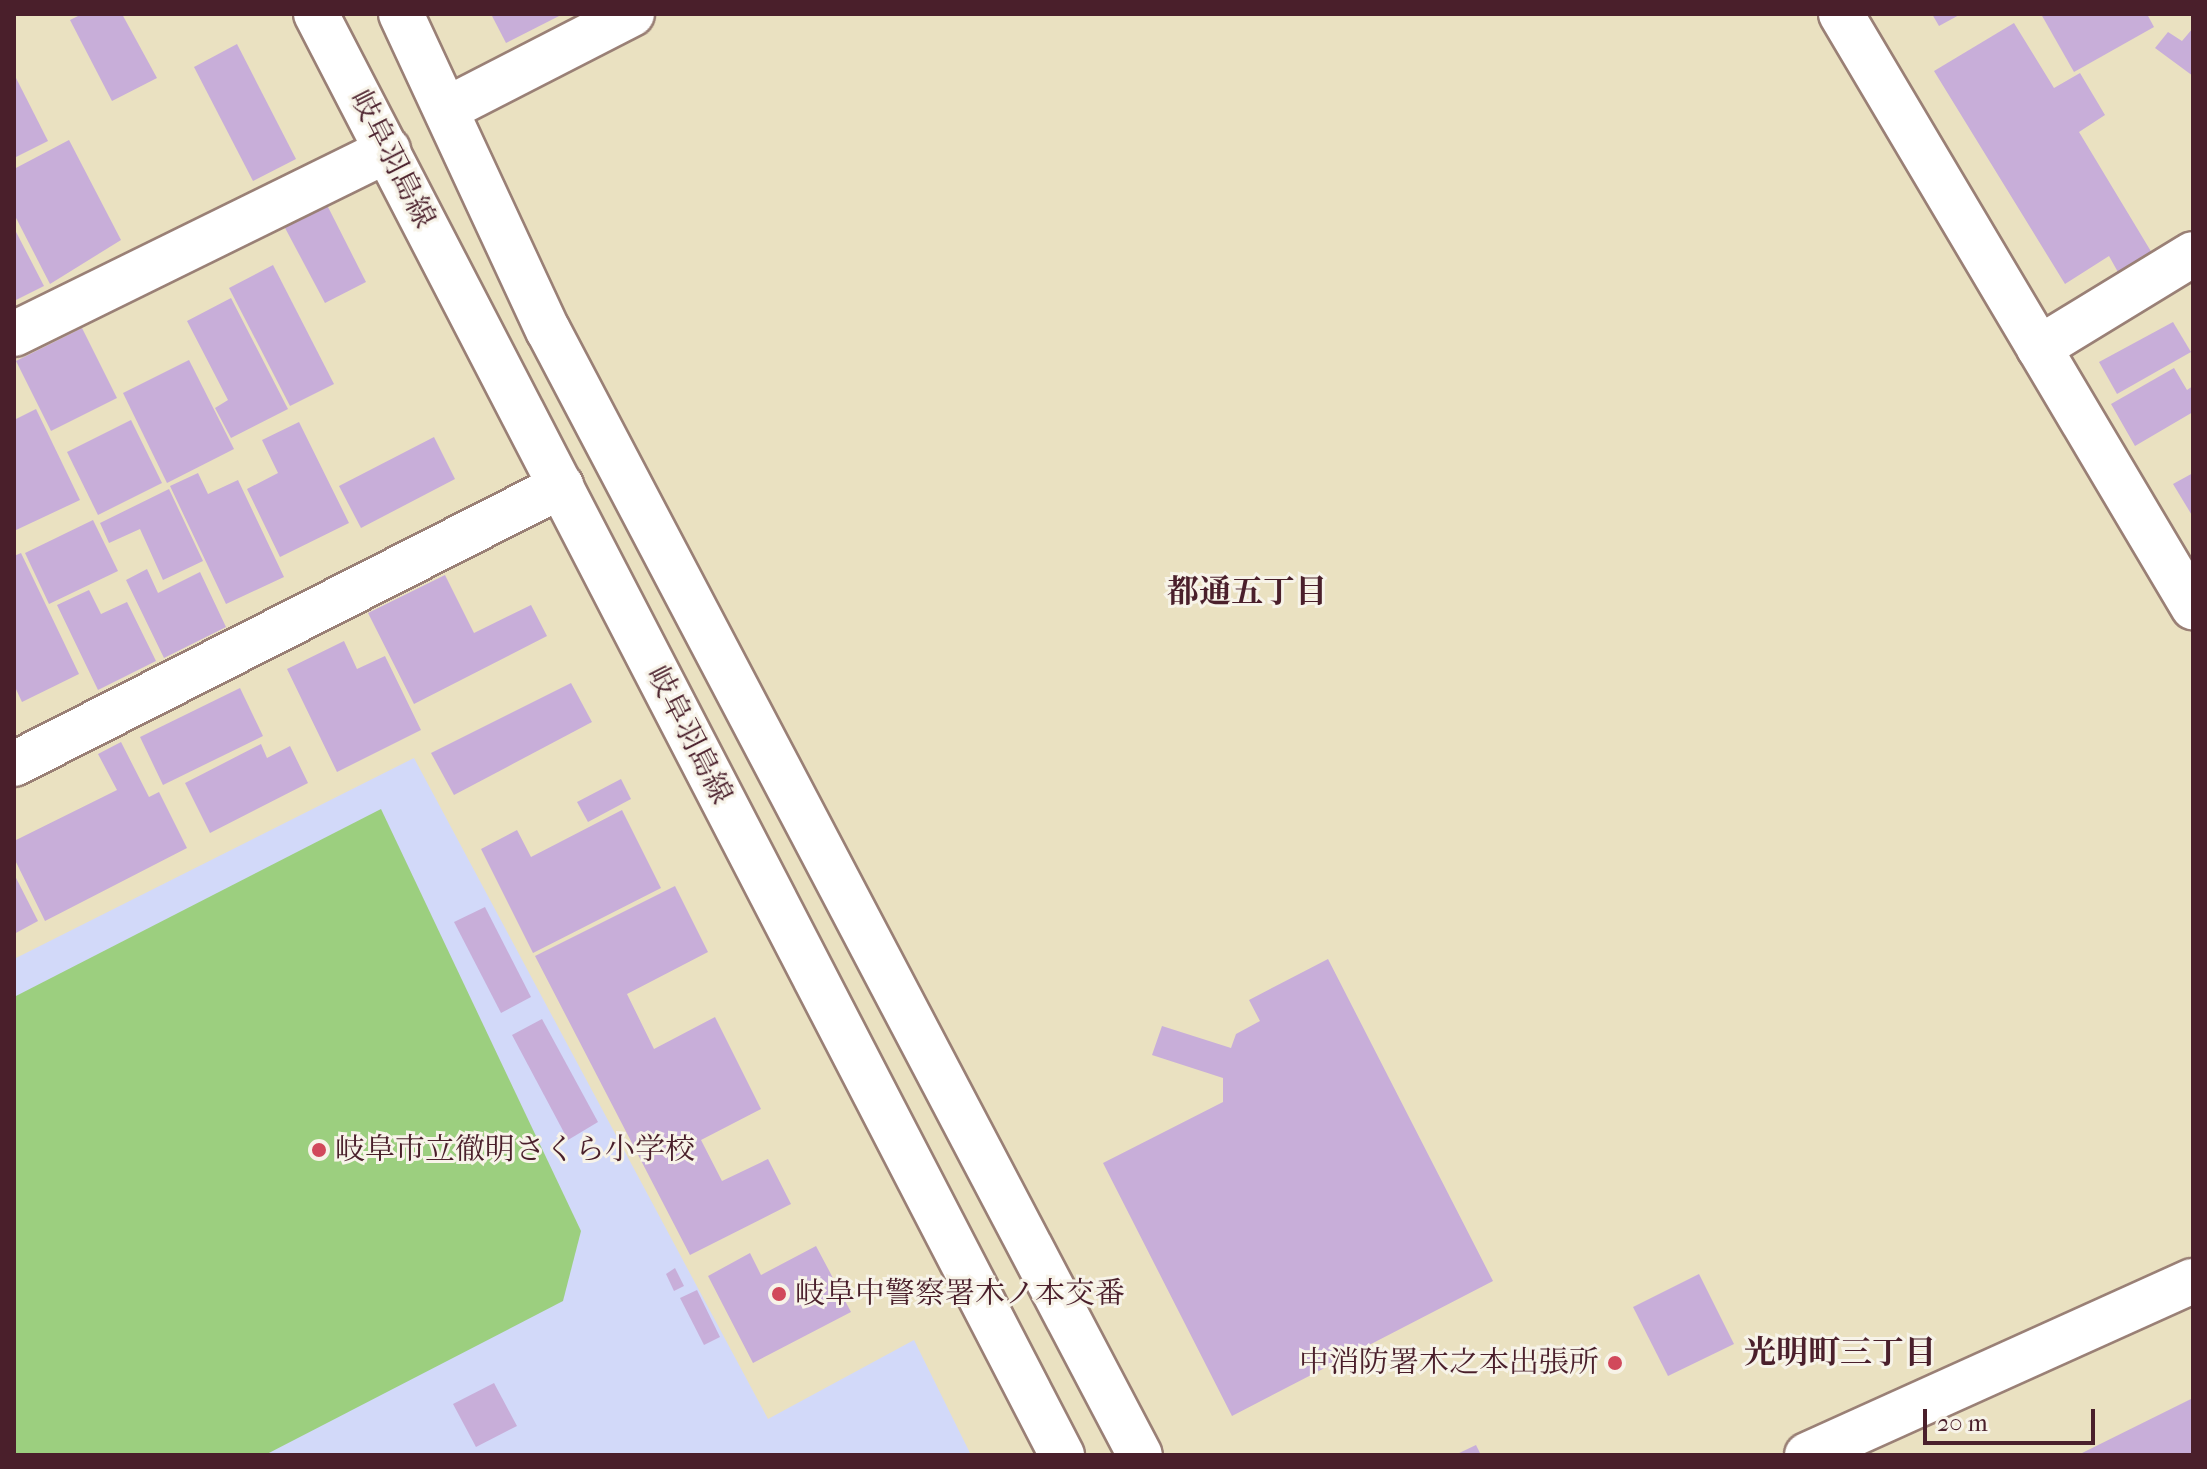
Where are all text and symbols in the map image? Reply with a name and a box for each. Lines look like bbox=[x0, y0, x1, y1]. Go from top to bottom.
street label: 岐阜羽島線 bbox=[342, 84, 442, 234]
district label: 都通五丁目 bbox=[1167, 573, 1327, 611]
street label: 岐阜羽島線 bbox=[639, 660, 739, 810]
place label: 岐阜市立徹明さくら小学校 bbox=[335, 1132, 695, 1168]
marker: 岐阜市立徹明さくら小学校 bbox=[310, 1141, 328, 1159]
place label: 岐阜中警察署木ノ本交番 bbox=[795, 1276, 1125, 1312]
marker: 岐阜中警察署木ノ本交番 bbox=[770, 1285, 788, 1303]
district label: 光明町三丁目 bbox=[1744, 1334, 1936, 1372]
place label: 中消防署木之本出張所 bbox=[1299, 1345, 1599, 1381]
marker: 中消防署木之本出張所 bbox=[1606, 1354, 1624, 1372]
scale bar bbox=[1927, 1393, 2099, 1443]
text: 20 m bbox=[1937, 1409, 1988, 1437]

